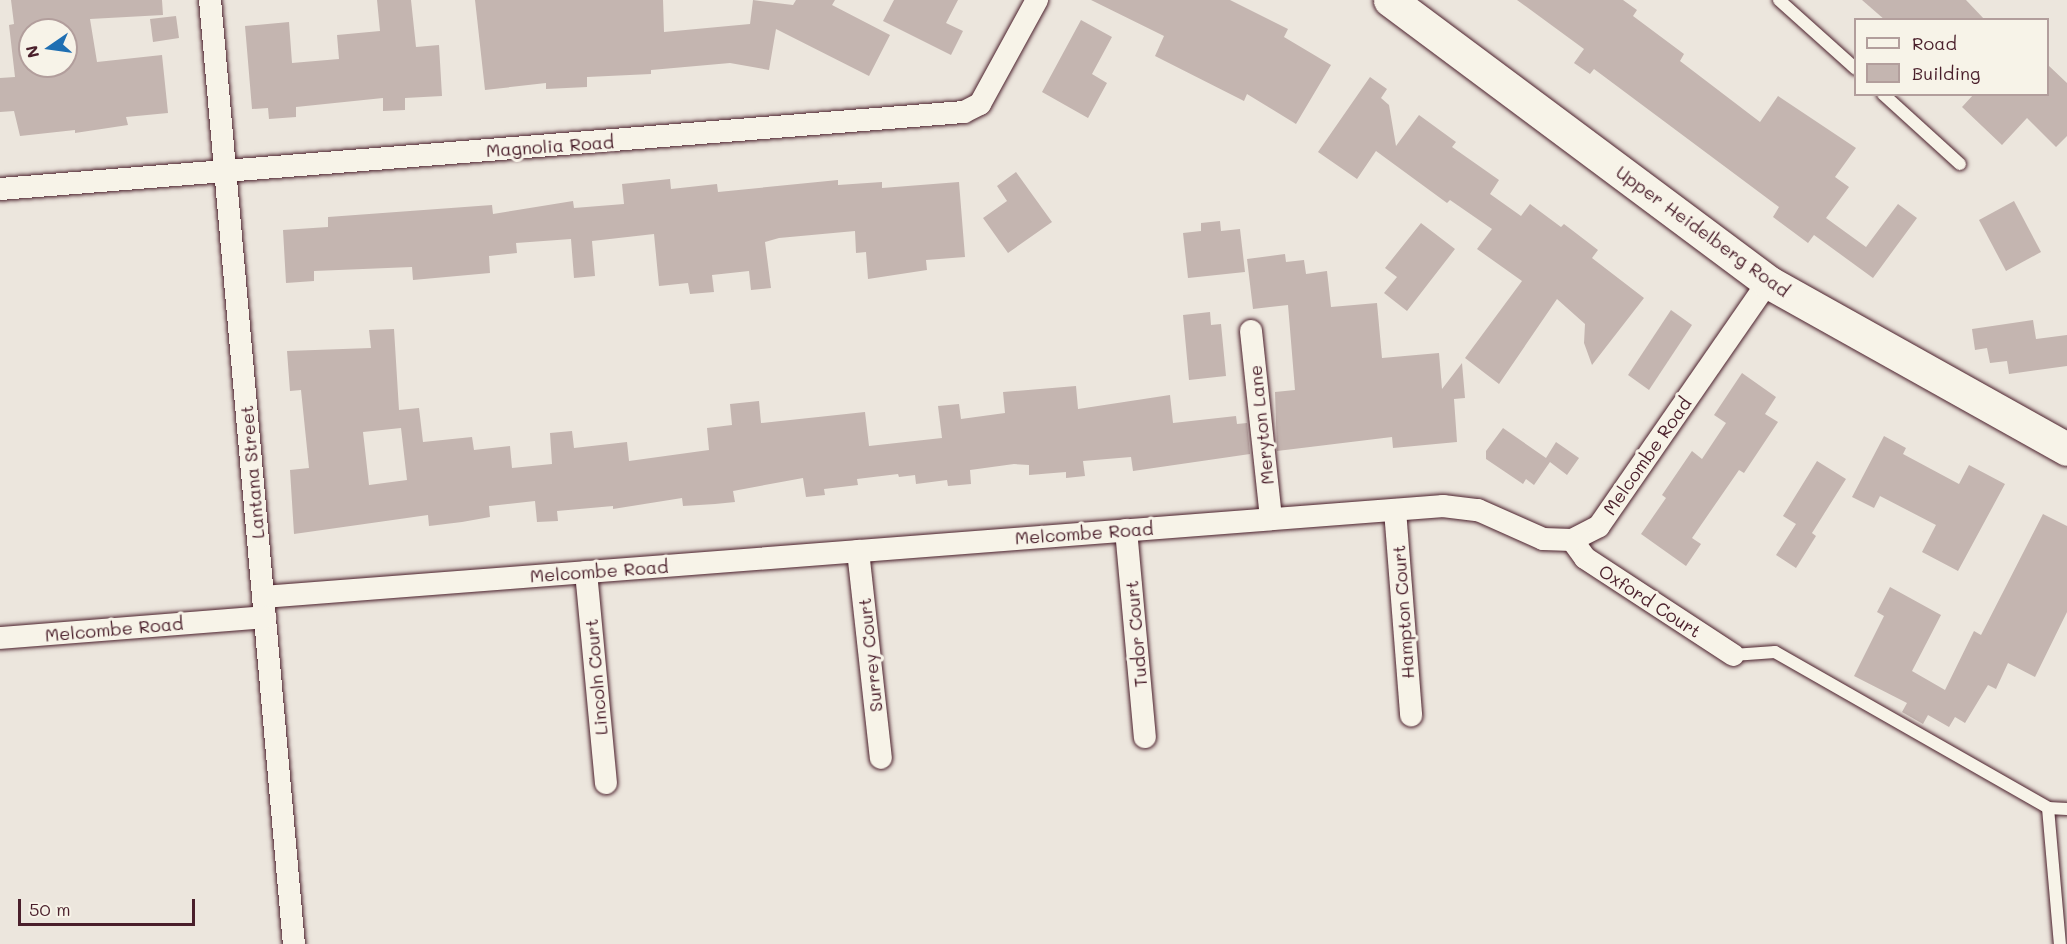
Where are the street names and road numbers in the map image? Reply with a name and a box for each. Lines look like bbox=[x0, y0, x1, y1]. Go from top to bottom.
street label: Magnolia Road bbox=[485, 131, 615, 161]
street label: Upper Heidelberg Road bbox=[1612, 161, 1794, 301]
street label: Meryton Lane bbox=[1244, 364, 1278, 486]
street label: Melcombe Road bbox=[1598, 393, 1696, 519]
street label: Lantana Street bbox=[235, 404, 269, 540]
street label: Melcombe Road bbox=[1014, 517, 1154, 549]
street label: Hampton Court bbox=[1388, 544, 1418, 680]
street label: Melcombe Road bbox=[529, 555, 669, 587]
street label: Oxford Court bbox=[1595, 560, 1705, 642]
street label: Tudor Court bbox=[1121, 580, 1151, 688]
street label: Surrey Court bbox=[853, 597, 887, 713]
street label: Melcombe Road bbox=[44, 612, 184, 646]
street label: Lincoln Court bbox=[580, 618, 612, 736]

